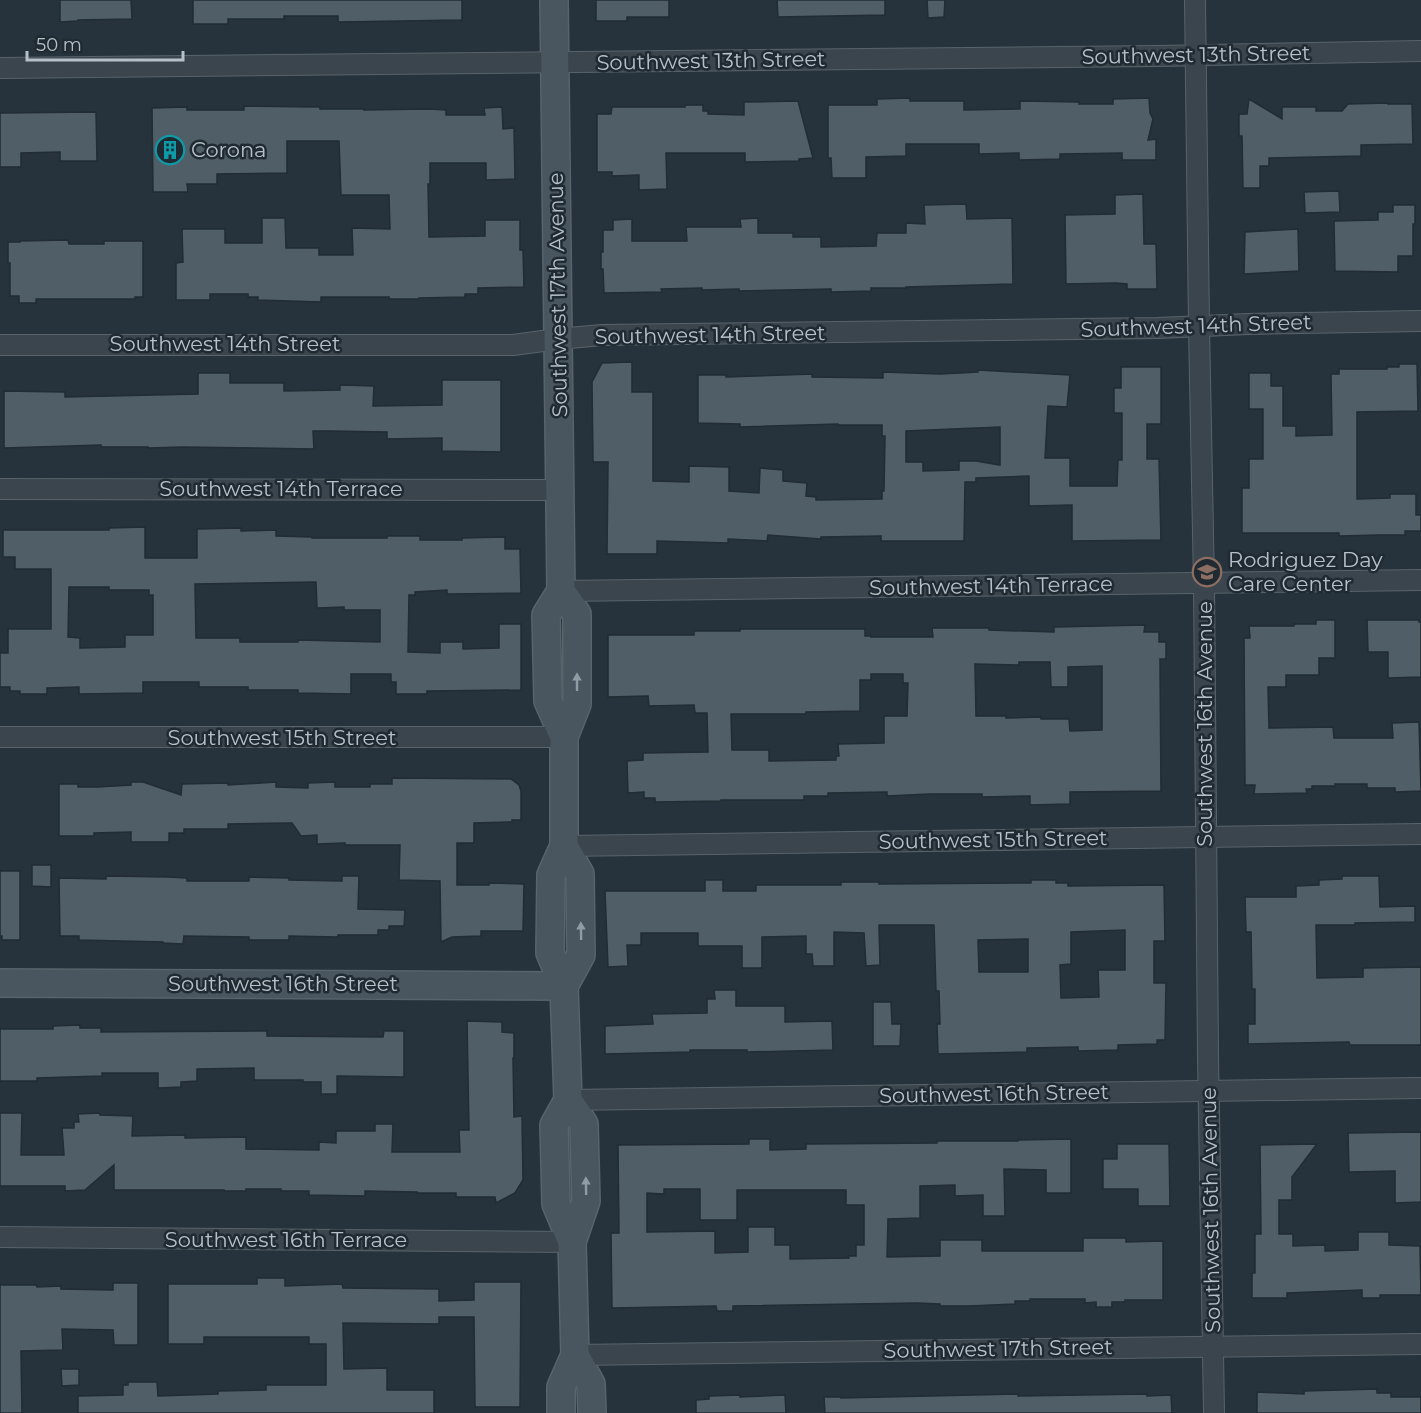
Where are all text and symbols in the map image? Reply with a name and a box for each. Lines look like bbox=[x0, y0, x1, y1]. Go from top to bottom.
scale bar bbox=[27, 24, 183, 62]
text: 50 m bbox=[36, 34, 82, 56]
street label: Southwest 13th Street bbox=[1081, 40, 1311, 69]
street label: Southwest 13th Street bbox=[596, 46, 826, 75]
building icon: Corona bbox=[154, 134, 186, 166]
place label: Corona bbox=[191, 137, 267, 162]
street label: Southwest 17th Avenue bbox=[543, 172, 572, 418]
street label: Southwest 14th Street bbox=[1080, 309, 1312, 342]
street label: Southwest 14th Street bbox=[594, 320, 826, 349]
street label: Southwest 14th Street bbox=[110, 331, 340, 356]
street label: Southwest 14th Terrace bbox=[159, 476, 403, 501]
place label: Rodriguez Day Care Center bbox=[1228, 547, 1383, 596]
school or university icon: Rodriguez Day Care Center bbox=[1191, 556, 1223, 588]
street label: Southwest 14th Terrace bbox=[869, 571, 1113, 600]
street label: Southwest 16th Avenue bbox=[1192, 601, 1217, 847]
one-way arrow bbox=[572, 672, 582, 691]
street label: Southwest 15th Street bbox=[168, 725, 397, 750]
street label: Southwest 15th Street bbox=[878, 825, 1108, 854]
one-way arrow bbox=[576, 922, 586, 941]
street label: Southwest 16th Street bbox=[168, 971, 398, 996]
street label: Southwest 16th Street bbox=[879, 1079, 1109, 1108]
street label: Southwest 16th Avenue bbox=[1196, 1087, 1225, 1333]
one-way arrow bbox=[581, 1177, 591, 1196]
street label: Southwest 16th Terrace bbox=[165, 1227, 407, 1252]
street label: Southwest 17th Street bbox=[883, 1334, 1113, 1363]

